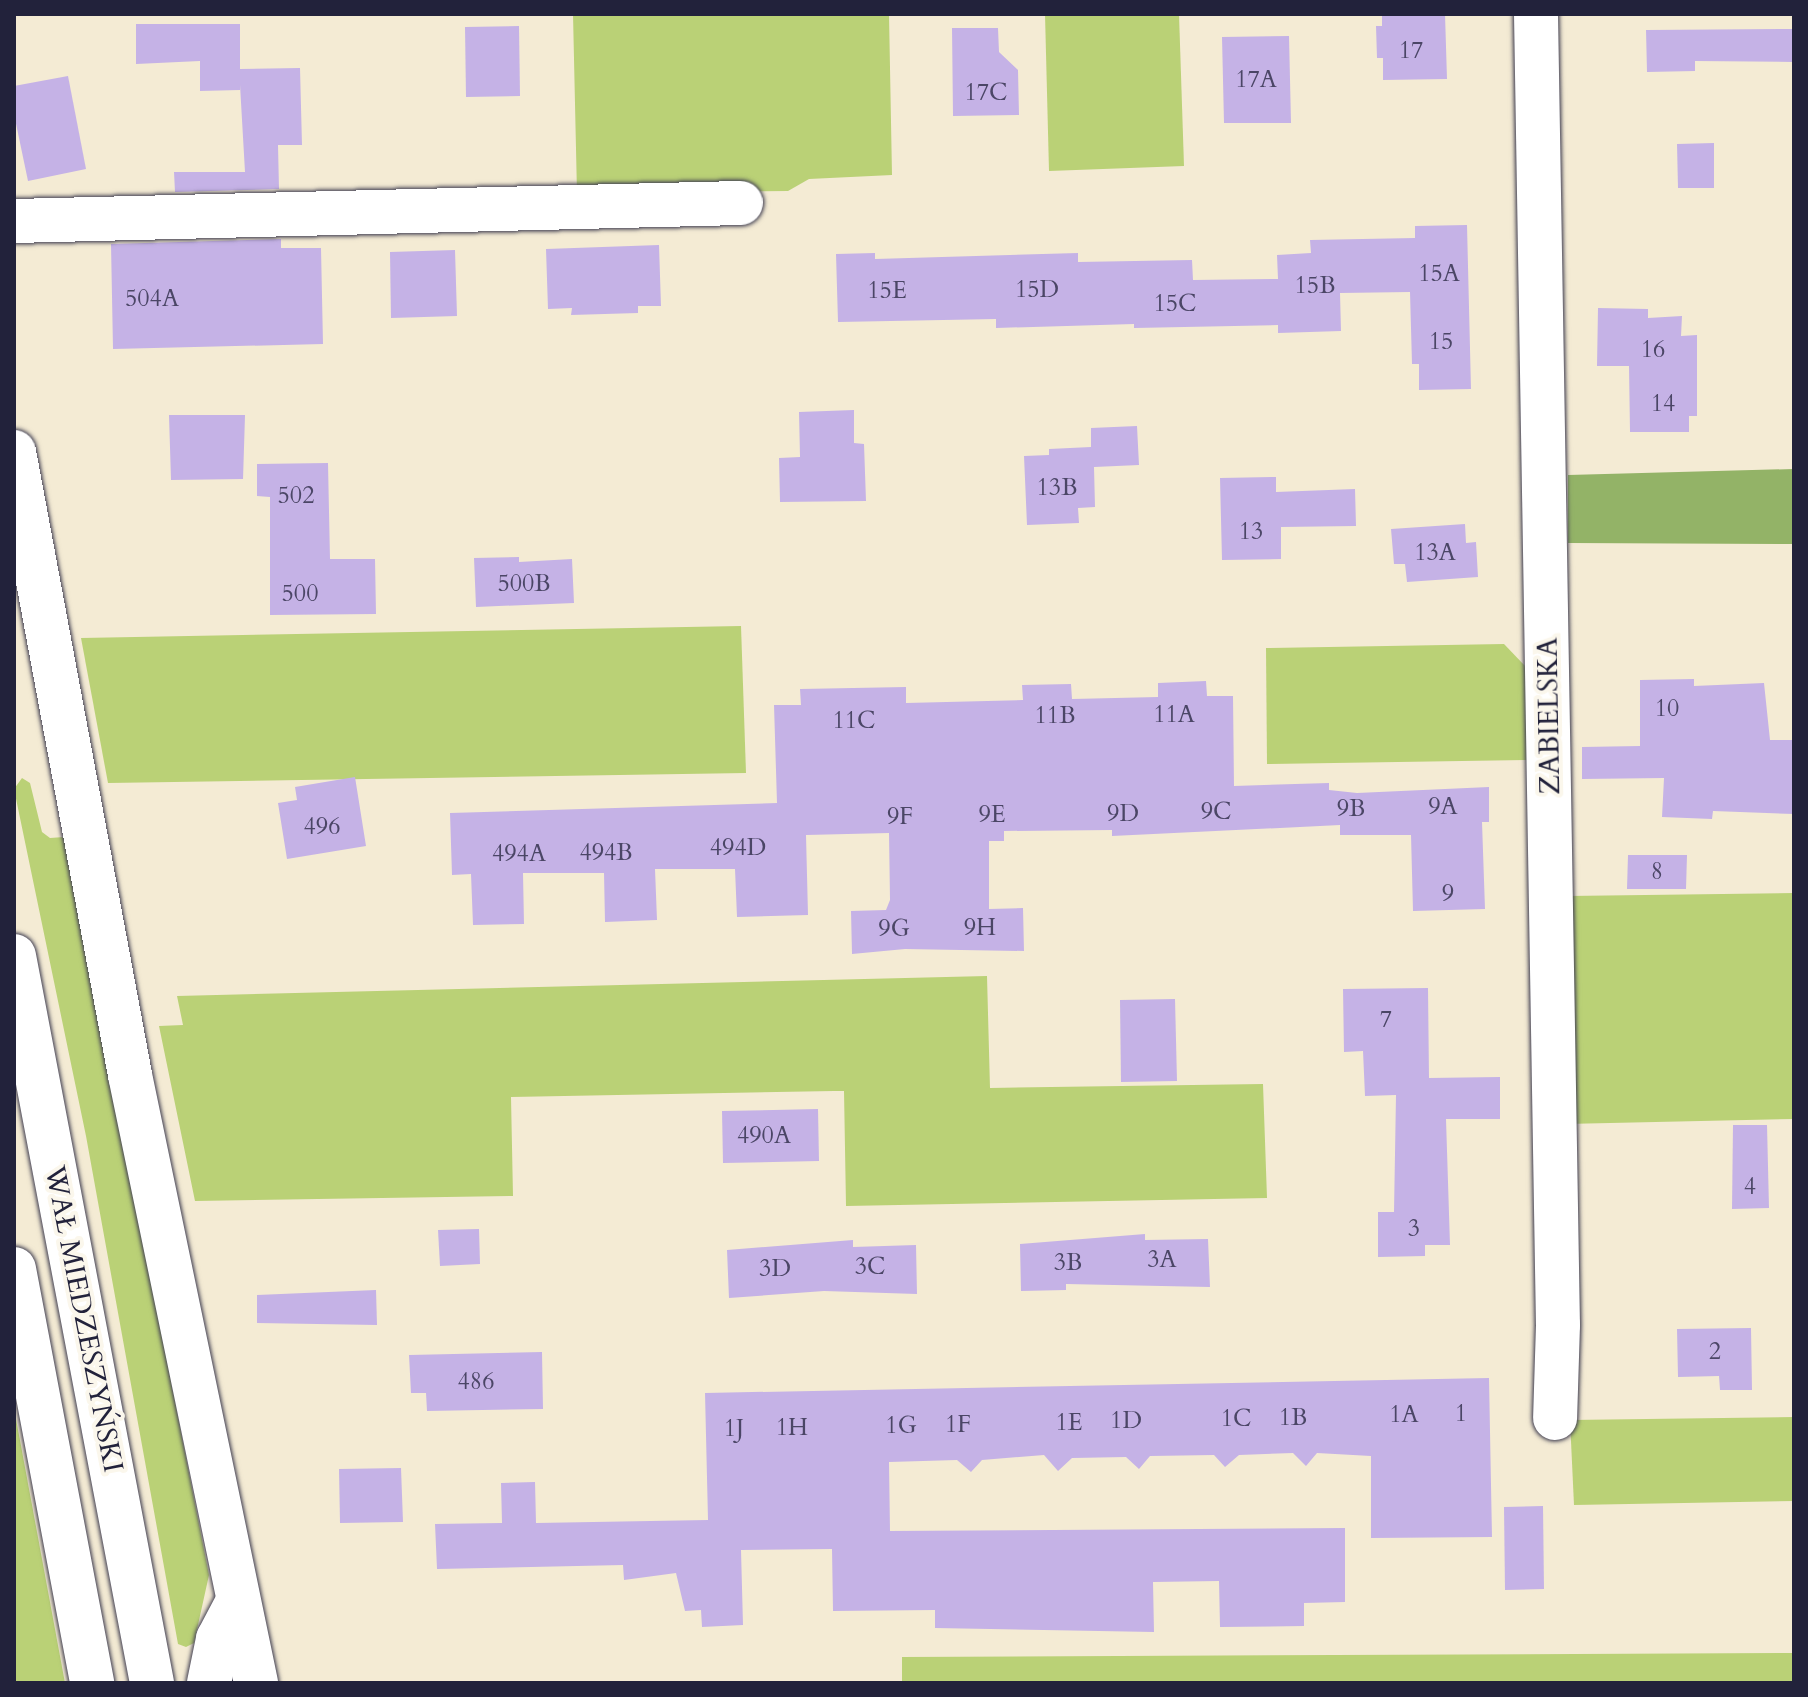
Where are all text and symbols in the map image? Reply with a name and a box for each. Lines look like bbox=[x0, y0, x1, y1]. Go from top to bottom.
house number: 17 bbox=[1399, 37, 1423, 65]
house number: 17A bbox=[1235, 66, 1277, 94]
house number: 17C bbox=[965, 79, 1007, 107]
house number: 15A bbox=[1418, 260, 1460, 288]
house number: 15B bbox=[1295, 272, 1335, 300]
house number: 15D bbox=[1015, 276, 1059, 304]
house number: 15E bbox=[867, 277, 907, 305]
house number: 504A bbox=[125, 285, 179, 313]
house number: 15C bbox=[1154, 290, 1196, 318]
house number: 15 bbox=[1429, 328, 1453, 356]
house number: 16 bbox=[1641, 336, 1665, 364]
house number: 14 bbox=[1651, 390, 1675, 418]
house number: 13B bbox=[1037, 474, 1077, 502]
house number: 502 bbox=[278, 482, 314, 510]
house number: 13 bbox=[1239, 518, 1263, 546]
house number: 13A bbox=[1414, 539, 1456, 567]
house number: 500B bbox=[497, 570, 551, 598]
house number: 500 bbox=[282, 580, 318, 608]
street label: ZABIELSKA bbox=[1531, 637, 1567, 795]
house number: 10 bbox=[1655, 695, 1679, 723]
house number: 11A bbox=[1153, 701, 1195, 729]
house number: 11B bbox=[1035, 702, 1075, 730]
house number: 11C bbox=[833, 707, 875, 735]
house number: 9A bbox=[1428, 793, 1458, 821]
house number: 9B bbox=[1337, 795, 1365, 823]
house number: 9C bbox=[1201, 798, 1231, 826]
house number: 9D bbox=[1107, 800, 1139, 828]
house number: 9E bbox=[978, 801, 1006, 829]
house number: 9F bbox=[887, 803, 913, 831]
house number: 496 bbox=[304, 813, 340, 841]
house number: 494D bbox=[710, 834, 766, 862]
house number: 494B bbox=[579, 839, 633, 867]
house number: 494A bbox=[492, 840, 546, 868]
house number: 8 bbox=[1651, 858, 1663, 886]
house number: 9 bbox=[1442, 880, 1454, 908]
house number: 9H bbox=[964, 914, 996, 942]
house number: 9G bbox=[878, 915, 910, 943]
house number: 7 bbox=[1380, 1006, 1392, 1034]
house number: 490A bbox=[737, 1122, 791, 1150]
street label: WAŁ MIEDZESZYŃSKI bbox=[38, 1163, 130, 1475]
house number: 4 bbox=[1744, 1173, 1756, 1201]
house number: 3 bbox=[1408, 1215, 1420, 1243]
house number: 3A bbox=[1147, 1246, 1177, 1274]
house number: 3B bbox=[1054, 1249, 1082, 1277]
house number: 3C bbox=[855, 1253, 885, 1281]
house number: 3D bbox=[759, 1255, 791, 1283]
house number: 2 bbox=[1709, 1338, 1721, 1366]
house number: 486 bbox=[458, 1368, 494, 1396]
house number: 1 bbox=[1455, 1400, 1467, 1428]
house number: 1A bbox=[1389, 1401, 1419, 1429]
house number: 1B bbox=[1279, 1404, 1307, 1432]
house number: 1C bbox=[1221, 1405, 1251, 1433]
house number: 1D bbox=[1110, 1407, 1142, 1435]
house number: 1E bbox=[1055, 1409, 1083, 1437]
house number: 1F bbox=[945, 1411, 971, 1439]
house number: 1G bbox=[885, 1412, 917, 1440]
house number: 1H bbox=[776, 1414, 808, 1442]
house number: 1J bbox=[724, 1415, 744, 1443]

